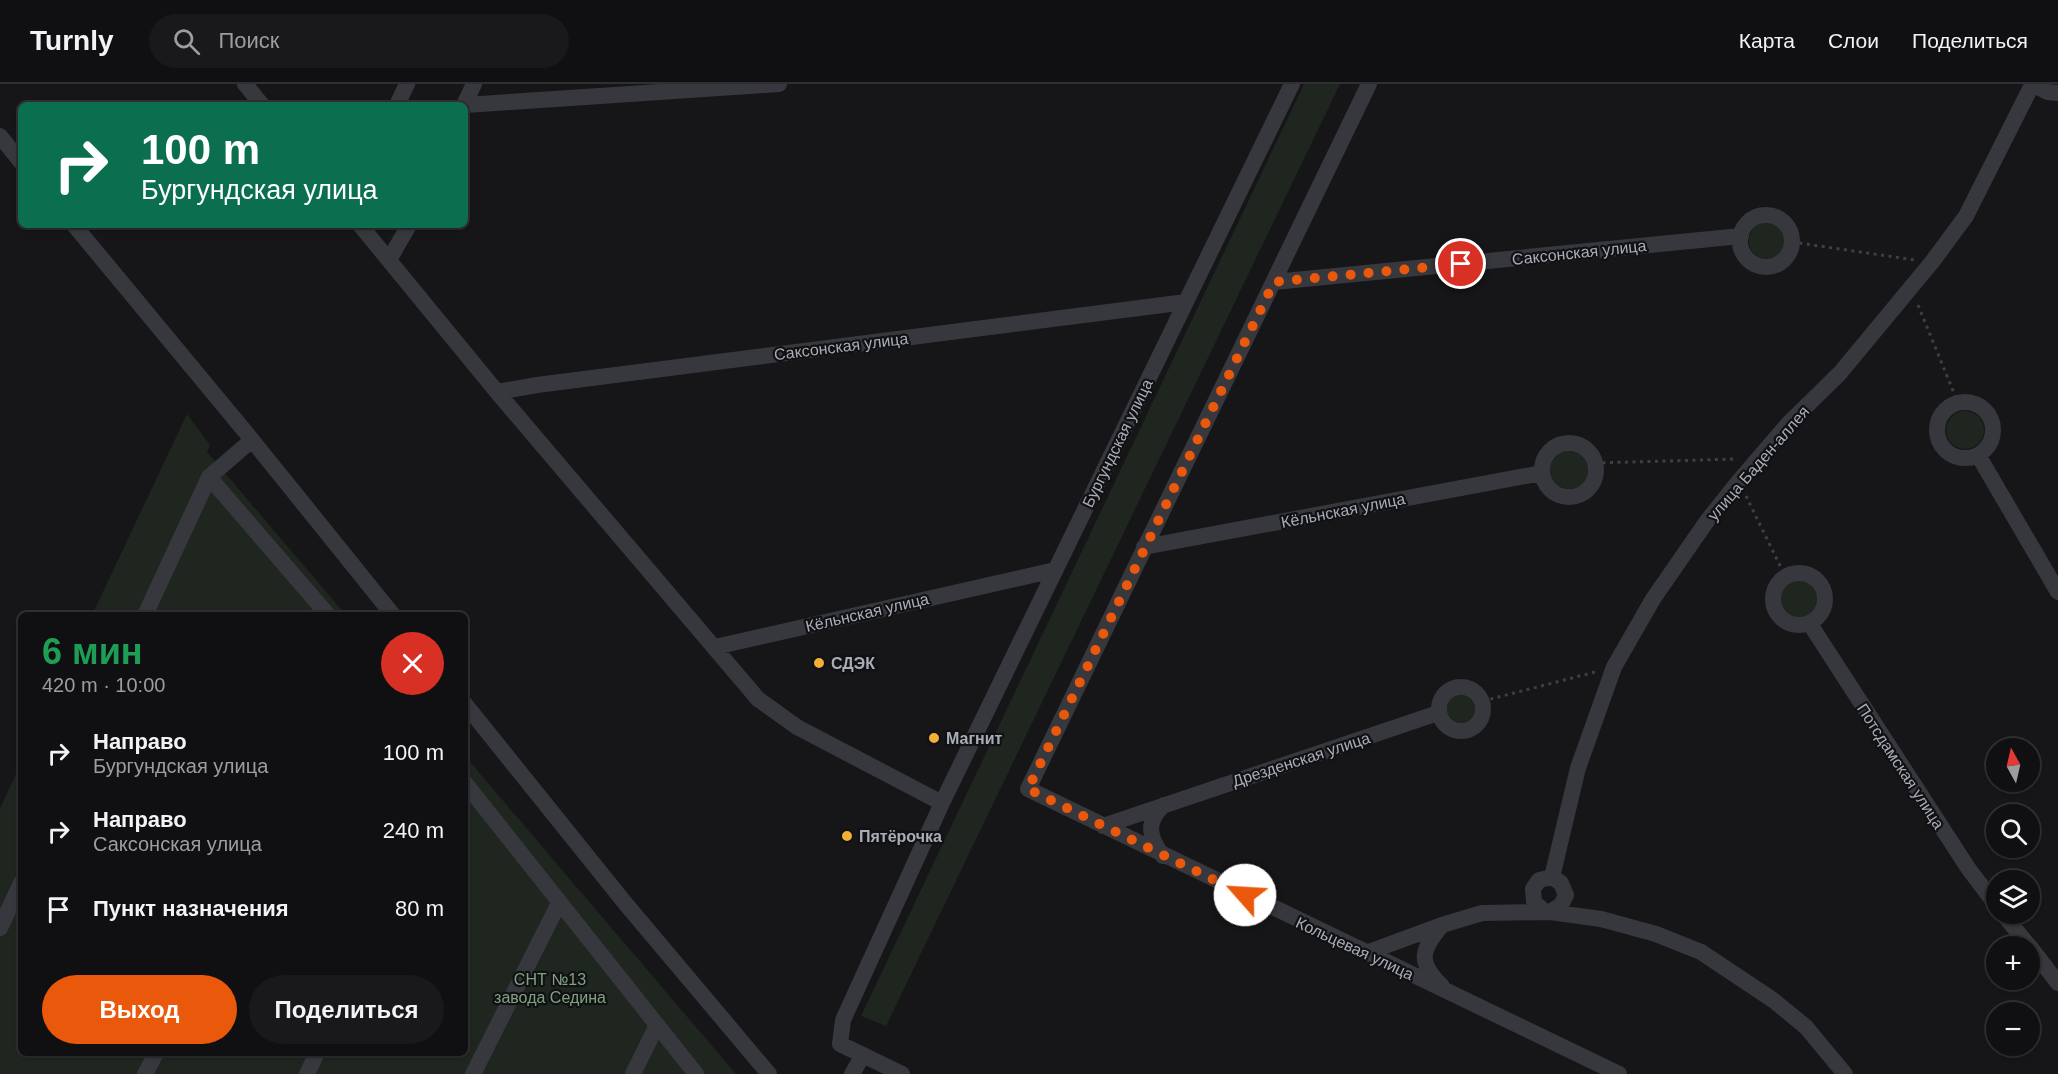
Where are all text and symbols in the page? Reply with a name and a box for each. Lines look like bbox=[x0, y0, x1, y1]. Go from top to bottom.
search box bbox=[149, 14, 569, 68]
text: Turnly bbox=[30, 25, 113, 56]
icon: search bbox=[170, 25, 203, 58]
text: Поиск bbox=[218, 28, 279, 53]
text: Карта bbox=[1739, 29, 1795, 52]
text: Слои bbox=[1828, 29, 1879, 52]
text: Поделиться bbox=[1912, 29, 2028, 52]
icon: right bbox=[42, 126, 120, 204]
text: 100 m bbox=[141, 126, 260, 173]
text: Бургундская улица bbox=[141, 175, 378, 205]
street label: Саксонская улица bbox=[1511, 237, 1647, 268]
pin bbox=[1435, 238, 1486, 289]
icon: arrive bbox=[1444, 247, 1477, 280]
street label: Саксонская улица bbox=[773, 330, 909, 363]
street label: Бургундская улица bbox=[1079, 376, 1156, 510]
street label: улица Баден-аллея bbox=[1704, 403, 1812, 524]
street label: Кёльнская улица bbox=[1280, 490, 1407, 531]
street label: Кёльнская улица bbox=[804, 590, 931, 635]
text: 6 мин bbox=[42, 631, 143, 672]
button: close bbox=[381, 632, 444, 695]
place label: СДЭК bbox=[831, 655, 875, 672]
marker: СДЭК bbox=[812, 656, 826, 670]
text: 420 m · 10:00 bbox=[42, 674, 165, 696]
street label: Потсдамская улица bbox=[1854, 701, 1947, 832]
text: Направо bbox=[93, 729, 187, 754]
street label: Дрезденская улица bbox=[1230, 729, 1372, 790]
place label: Магнит bbox=[946, 730, 1003, 747]
marker: Магнит bbox=[927, 731, 941, 745]
icon: right bbox=[42, 737, 75, 770]
north arrow bbox=[1986, 738, 2040, 792]
map controls bbox=[1986, 738, 2040, 1056]
text: 100 m bbox=[383, 740, 444, 765]
text: Бургундская улица bbox=[93, 755, 268, 777]
button: search bbox=[1986, 804, 2040, 858]
text: Направо bbox=[93, 807, 187, 832]
icon: right bbox=[42, 815, 75, 848]
text: 240 m bbox=[383, 818, 444, 843]
place label: Пятёрочка bbox=[859, 828, 942, 845]
marker: Пятёрочка bbox=[840, 829, 854, 843]
text: Саксонская улица bbox=[93, 833, 262, 855]
position arrow bbox=[1213, 863, 1277, 927]
button: layers bbox=[1986, 870, 2040, 924]
icon: arrive bbox=[42, 893, 75, 926]
text: Пункт назначения bbox=[93, 896, 289, 921]
text: 80 m bbox=[395, 896, 444, 921]
street label: Кольцевая улица bbox=[1293, 914, 1416, 983]
button: + bbox=[1986, 936, 2040, 990]
park label: СНТ №13 завода Седина bbox=[494, 971, 606, 1006]
button: Выход bbox=[42, 975, 237, 1044]
button: Поделиться bbox=[249, 975, 444, 1044]
button: − bbox=[1986, 1002, 2040, 1056]

